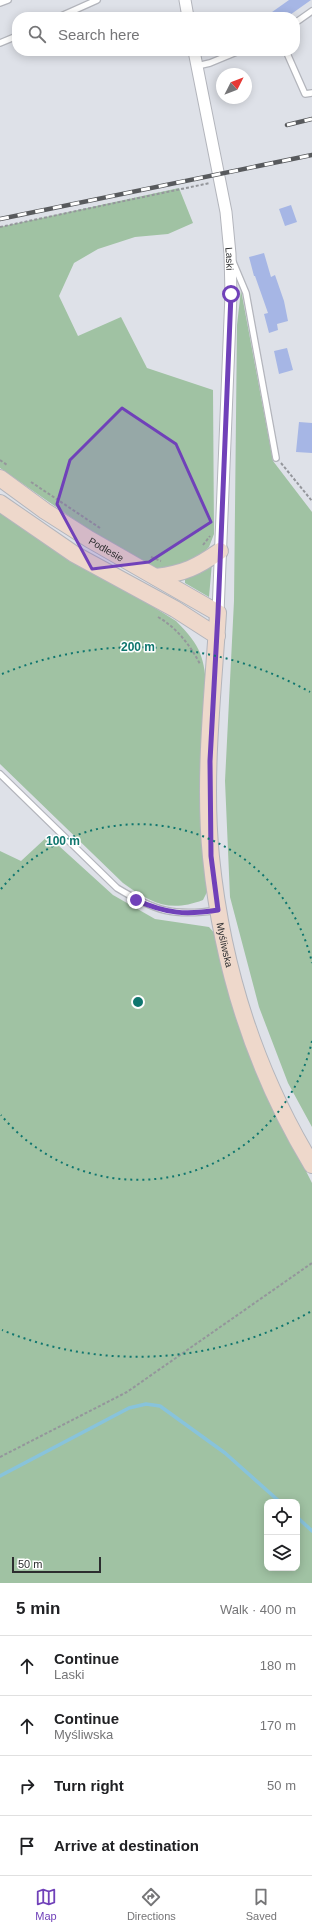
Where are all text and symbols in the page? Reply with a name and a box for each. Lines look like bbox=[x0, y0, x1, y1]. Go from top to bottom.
search box bbox=[12, 12, 300, 56]
icon: search bbox=[26, 23, 48, 45]
text: Search here bbox=[58, 26, 140, 43]
north arrow bbox=[216, 68, 252, 104]
street label: Laski bbox=[223, 247, 235, 270]
route start bbox=[222, 285, 240, 303]
street label: Podlesie bbox=[87, 535, 126, 564]
text: 200 m bbox=[121, 640, 155, 654]
text: 100 m bbox=[46, 834, 80, 848]
route end bbox=[127, 891, 145, 909]
street label: Myśliwska bbox=[214, 922, 235, 969]
centre of rings bbox=[131, 995, 145, 1009]
map controls bbox=[264, 1499, 300, 1571]
button: locate bbox=[264, 1499, 300, 1535]
button: layers bbox=[264, 1535, 300, 1571]
scale bar bbox=[12, 1555, 101, 1574]
text: 50 m bbox=[18, 1558, 42, 1570]
text: 5 min bbox=[16, 1599, 60, 1618]
text: Walk · 400 m bbox=[220, 1602, 296, 1617]
text: Continue bbox=[54, 1650, 119, 1667]
icon: ahead bbox=[16, 1655, 38, 1677]
text: 180 m bbox=[260, 1658, 296, 1673]
text: Laski bbox=[54, 1667, 84, 1682]
text: Continue bbox=[54, 1710, 119, 1727]
icon: ahead bbox=[16, 1715, 38, 1737]
text: 170 m bbox=[260, 1718, 296, 1733]
text: Myśliwska bbox=[54, 1727, 113, 1742]
icon: right bbox=[16, 1775, 38, 1797]
text: Turn right bbox=[54, 1777, 124, 1794]
text: 50 m bbox=[267, 1778, 296, 1793]
icon: arrive bbox=[16, 1835, 38, 1857]
text: Arrive at destination bbox=[54, 1837, 199, 1854]
tab: Map bbox=[35, 1886, 57, 1922]
tab: Directions bbox=[127, 1886, 176, 1922]
tab: Saved bbox=[246, 1886, 277, 1922]

